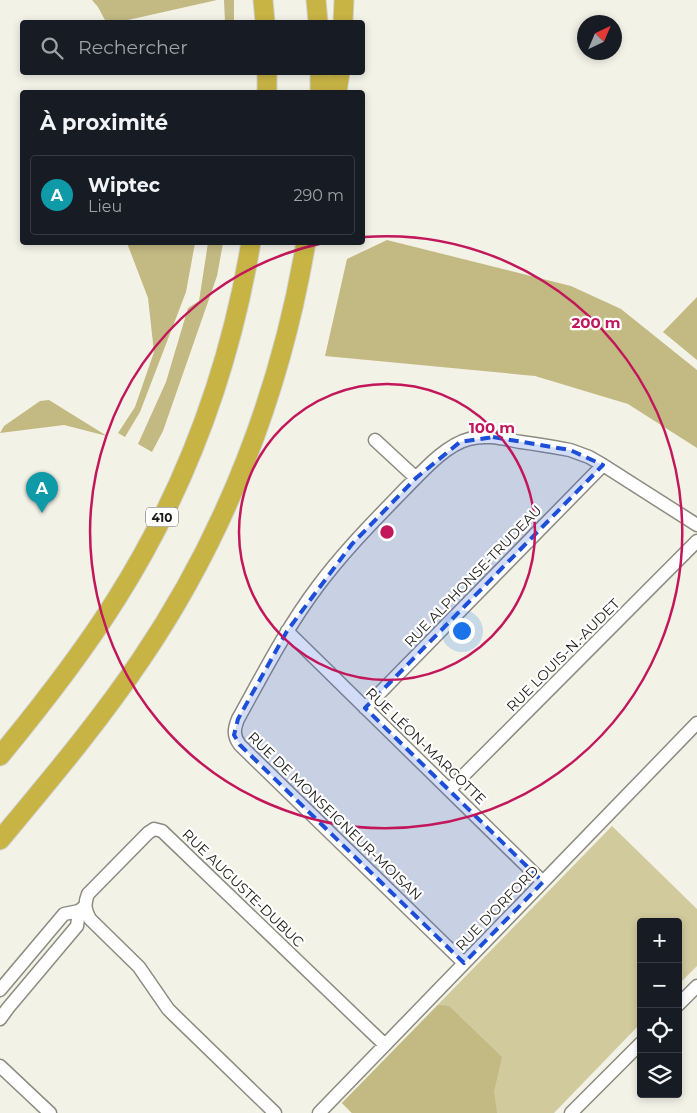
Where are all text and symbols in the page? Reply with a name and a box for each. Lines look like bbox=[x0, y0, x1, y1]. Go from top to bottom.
north arrow bbox=[577, 15, 622, 60]
search box bbox=[20, 20, 365, 75]
icon: search bbox=[38, 34, 66, 62]
text: Rechercher bbox=[78, 36, 188, 59]
text: À proximité bbox=[40, 110, 168, 135]
text: Wiptec bbox=[88, 174, 160, 197]
text: A bbox=[51, 186, 63, 205]
text: 290 m bbox=[293, 186, 344, 205]
text: Lieu bbox=[88, 197, 122, 216]
text: 200 m bbox=[571, 313, 621, 332]
text: 100 m bbox=[469, 418, 515, 437]
pin: A bbox=[26, 472, 58, 513]
street label: RUE ALPHONSE-TRUDEAU bbox=[400, 501, 546, 651]
road number: 410 bbox=[146, 508, 178, 526]
centre of rings bbox=[378, 523, 396, 541]
street label: RUE LOUIS-N.-AUDET bbox=[503, 595, 623, 715]
your location bbox=[449, 618, 475, 644]
street label: RUE LÉON-MARCOTTE bbox=[362, 684, 490, 808]
street label: RUE DE MONSEIGNEUR-MOISAN bbox=[244, 728, 426, 904]
street label: RUE AUGUSTE-DUBUC bbox=[178, 825, 308, 951]
street label: RUE D'ORFORD bbox=[452, 861, 542, 955]
map controls bbox=[637, 918, 682, 1098]
button: + bbox=[637, 918, 682, 963]
button: − bbox=[637, 963, 682, 1008]
button: locate bbox=[637, 1008, 682, 1053]
button: layers bbox=[637, 1053, 682, 1098]

